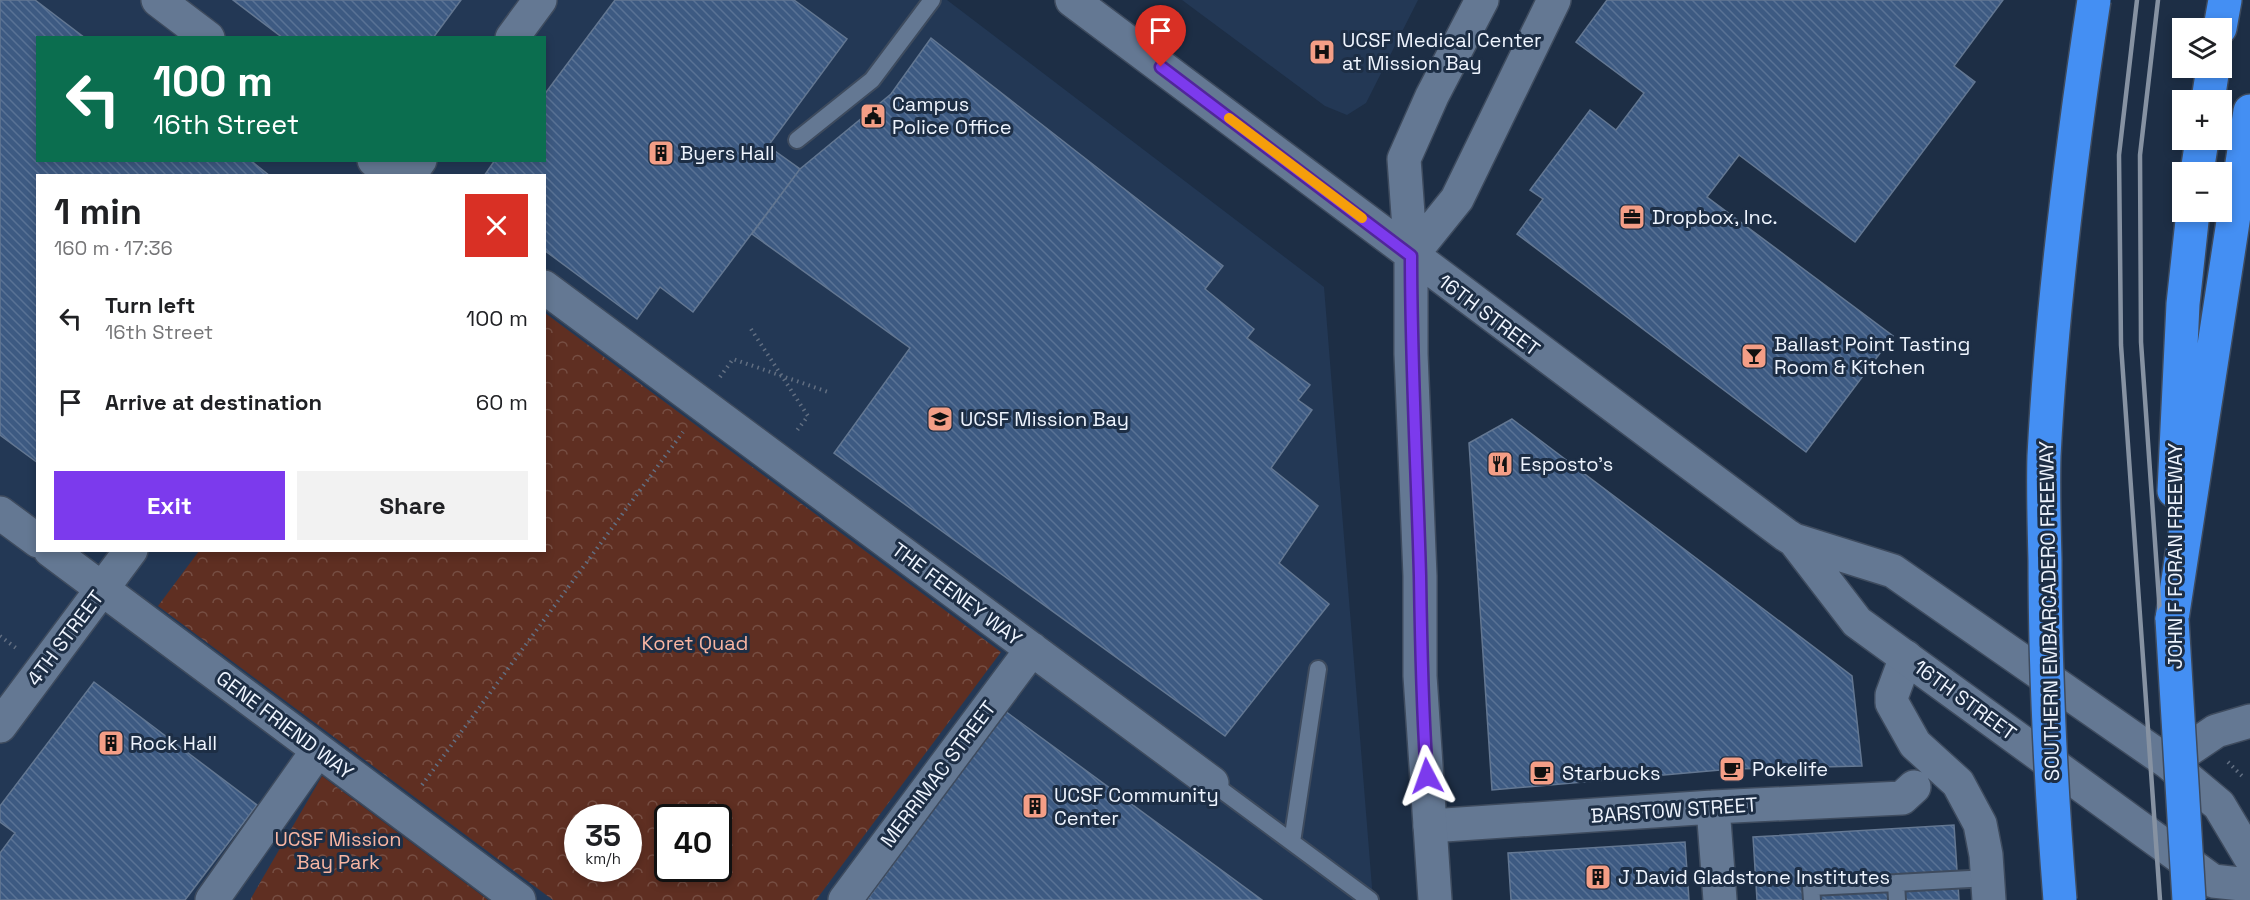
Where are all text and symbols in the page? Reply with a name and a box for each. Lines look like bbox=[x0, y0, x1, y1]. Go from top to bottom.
pin bbox=[1135, 5, 1186, 67]
icon: arrive bbox=[1144, 14, 1177, 47]
map controls bbox=[2172, 18, 2232, 222]
button: layers bbox=[2172, 18, 2232, 78]
place label: UCSF Medical Center at Mission Bay bbox=[1342, 27, 1542, 76]
hospital icon: UCSF Medical Center at Mission Bay bbox=[1307, 37, 1337, 67]
text: 100 m bbox=[153, 55, 273, 108]
icon: left bbox=[54, 60, 132, 138]
button: + bbox=[2172, 90, 2232, 150]
place label: Campus Police Office bbox=[892, 91, 1012, 140]
public building icon: Campus Police Office bbox=[858, 101, 888, 131]
text: 16th Street bbox=[153, 107, 299, 142]
building icon: Byers Hall bbox=[646, 138, 676, 168]
place label: Byers Hall bbox=[680, 140, 775, 166]
button: − bbox=[2172, 162, 2232, 222]
text: 1 min bbox=[54, 189, 142, 235]
button: close bbox=[465, 194, 528, 257]
office icon: Dropbox, Inc. bbox=[1617, 202, 1647, 232]
place label: Dropbox, Inc. bbox=[1652, 204, 1778, 230]
text: 160 m · 17:36 bbox=[54, 235, 173, 261]
street label: 16TH STREET bbox=[1433, 268, 1545, 362]
text: Turn left bbox=[105, 291, 195, 319]
icon: left bbox=[54, 302, 87, 335]
text: 100 m bbox=[466, 304, 528, 332]
text: 16th Street bbox=[105, 319, 213, 345]
place label: Ballast Point Tasting Room & Kitchen bbox=[1774, 331, 1970, 380]
bar icon: Ballast Point Tasting Room & Kitchen bbox=[1739, 341, 1769, 371]
icon: arrive bbox=[54, 386, 87, 419]
text: Arrive at destination bbox=[105, 388, 322, 416]
text: 60 m bbox=[476, 388, 528, 416]
school or university icon: UCSF Mission Bay bbox=[925, 404, 955, 434]
place label: UCSF Mission Bay bbox=[960, 406, 1129, 432]
street label: SOUTHERN EMBARCADERO FREEWAY bbox=[2033, 441, 2065, 781]
street label: JOHN F FORAN FREEWAY bbox=[2162, 443, 2188, 669]
restaurant icon: Esposto's bbox=[1485, 449, 1515, 479]
place label: Esposto's bbox=[1520, 451, 1613, 477]
button: Exit bbox=[54, 471, 285, 540]
button: Share bbox=[297, 471, 528, 540]
street label: THE FEENEY WAY bbox=[887, 537, 1027, 651]
street label: 4TH STREET bbox=[21, 585, 109, 691]
park label: Koret Quad bbox=[642, 630, 748, 656]
street label: 16TH STREET bbox=[1908, 654, 2022, 746]
street label: GENE FRIEND WAY bbox=[211, 665, 359, 785]
street label: MERRIMAC STREET bbox=[874, 695, 1002, 852]
building icon: Rock Hall bbox=[96, 728, 126, 758]
place label: Rock Hall bbox=[130, 730, 217, 756]
position arrow bbox=[1395, 744, 1459, 808]
cafe icon: Pokelife bbox=[1717, 754, 1747, 784]
place label: Pokelife bbox=[1752, 756, 1828, 782]
cafe icon: Starbucks bbox=[1527, 758, 1557, 788]
place label: Starbucks bbox=[1562, 760, 1661, 786]
place label: UCSF Community Center bbox=[1054, 782, 1219, 831]
building icon: UCSF Community Center bbox=[1020, 791, 1050, 821]
street label: BARSTOW STREET bbox=[1590, 791, 1759, 829]
speed limit sign: 40 bbox=[654, 804, 732, 882]
text: 35 bbox=[585, 816, 621, 855]
park label: UCSF Mission Bay Park bbox=[274, 826, 402, 875]
text: km/h bbox=[585, 849, 621, 868]
building icon: J David Gladstone Institutes bbox=[1583, 862, 1613, 892]
place label: J David Gladstone Institutes bbox=[1618, 864, 1890, 890]

